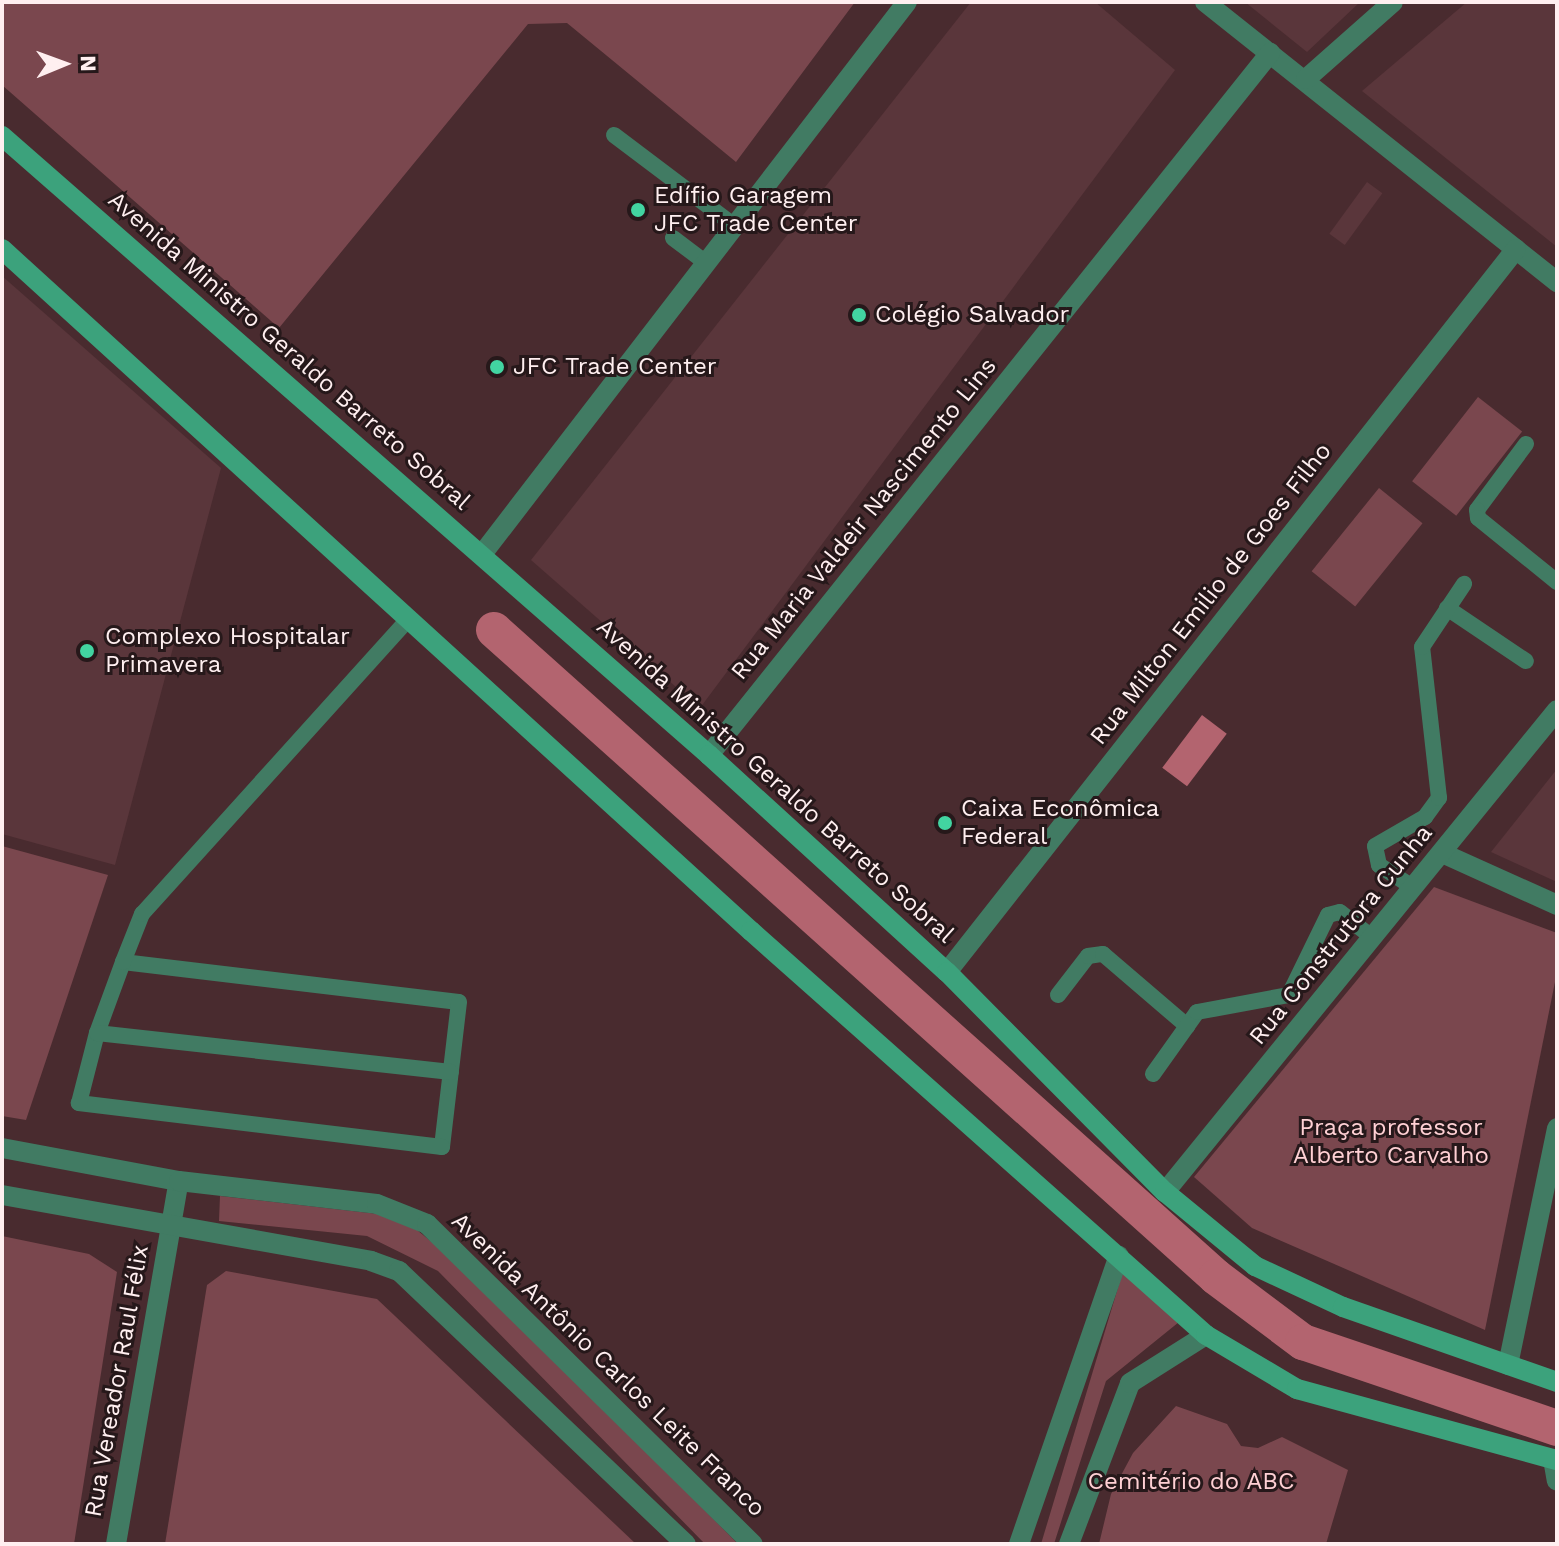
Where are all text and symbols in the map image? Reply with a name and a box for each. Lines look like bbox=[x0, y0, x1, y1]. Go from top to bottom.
north arrow bbox=[24, 24, 104, 104]
text: N bbox=[76, 55, 101, 72]
place label: Edífio Garagem JFC Trade Center bbox=[654, 182, 858, 238]
street label: Avenida Ministro Geraldo Barreto Sobral bbox=[102, 186, 476, 516]
marker: Edífio Garagem JFC Trade Center bbox=[629, 201, 647, 219]
place label: Colégio Salvador bbox=[875, 301, 1069, 329]
marker: Colégio Salvador bbox=[850, 306, 868, 324]
street label: Rua Maria Valdeir Nascimento Lins bbox=[724, 351, 1004, 687]
place label: JFC Trade Center bbox=[513, 353, 717, 381]
marker: JFC Trade Center bbox=[488, 358, 506, 376]
street label: Rua Milton Emilio de Goes Filho bbox=[1084, 437, 1338, 751]
street label: Avenida Ministro Geraldo Barreto Sobral bbox=[590, 613, 960, 949]
place label: Complexo Hospitalar Primavera bbox=[105, 623, 350, 679]
marker: Complexo Hospitalar Primavera bbox=[76, 640, 98, 662]
place label: Caixa Econômica Federal bbox=[961, 795, 1160, 851]
marker: Caixa Econômica Federal bbox=[936, 814, 954, 832]
street label: Rua Construtora Cunha bbox=[1243, 819, 1439, 1051]
park label: Praça professor Alberto Carvalho bbox=[1293, 1114, 1489, 1170]
street label: Avenida Antônio Carlos Leite Franco bbox=[445, 1207, 771, 1523]
street label: Rua Vereador Raul Félix bbox=[79, 1241, 155, 1521]
park label: Cemitério do ABC bbox=[1087, 1468, 1295, 1496]

